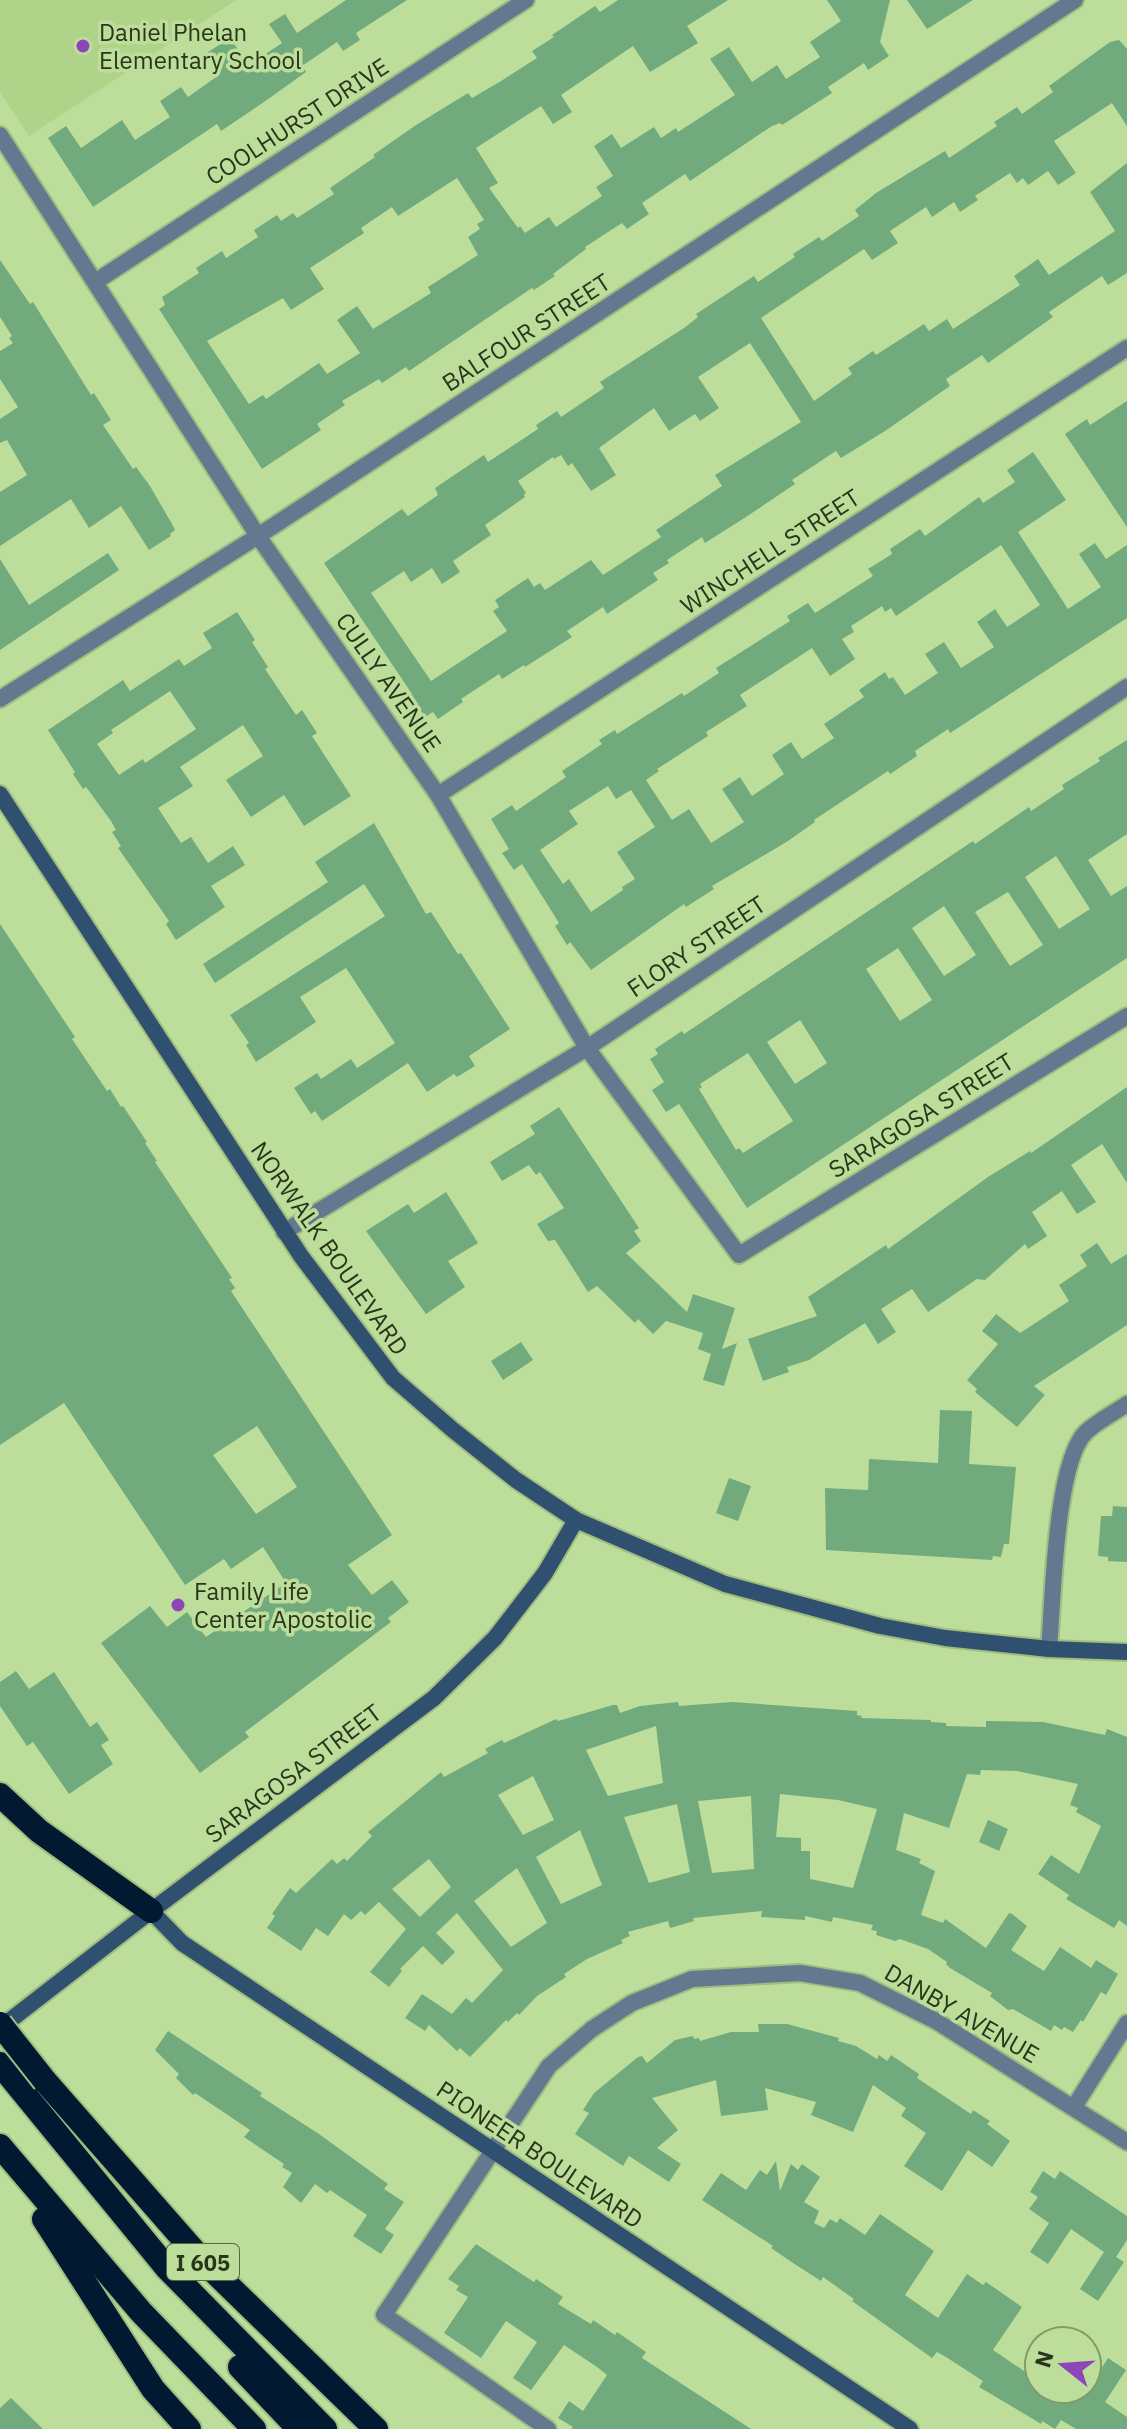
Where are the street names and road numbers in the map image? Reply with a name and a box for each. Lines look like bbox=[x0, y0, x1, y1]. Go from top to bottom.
street label: COOLHURST DRIVE bbox=[199, 50, 395, 192]
street label: BALFOUR STREET bbox=[436, 265, 617, 398]
street label: WINCHELL STREET bbox=[674, 481, 866, 621]
street label: CULLY AVENUE bbox=[329, 606, 449, 758]
street label: FLORY STREET bbox=[621, 888, 772, 1004]
street label: SARAGOSA STREET bbox=[822, 1045, 1020, 1185]
street label: NORWALK BOULEVARD bbox=[244, 1135, 416, 1361]
street label: SARAGOSA STREET bbox=[198, 1696, 388, 1850]
street label: DANBY AVENUE bbox=[879, 1956, 1045, 2070]
street label: PIONEER BOULEVARD bbox=[431, 2073, 649, 2235]
road number: I 605 bbox=[167, 2244, 239, 2280]

